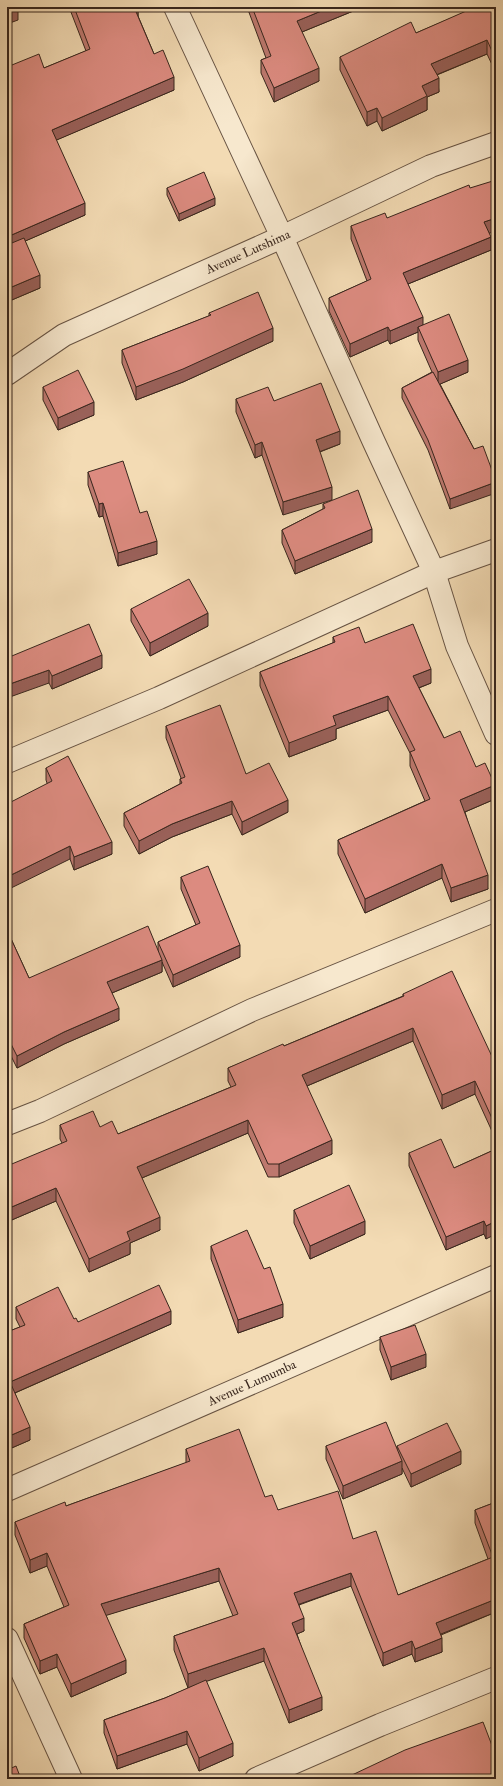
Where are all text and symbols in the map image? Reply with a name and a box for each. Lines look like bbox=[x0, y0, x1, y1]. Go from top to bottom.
street label: Avenue Lutshima bbox=[202, 226, 293, 278]
street label: Avenue Lumumba bbox=[204, 1356, 299, 1410]

